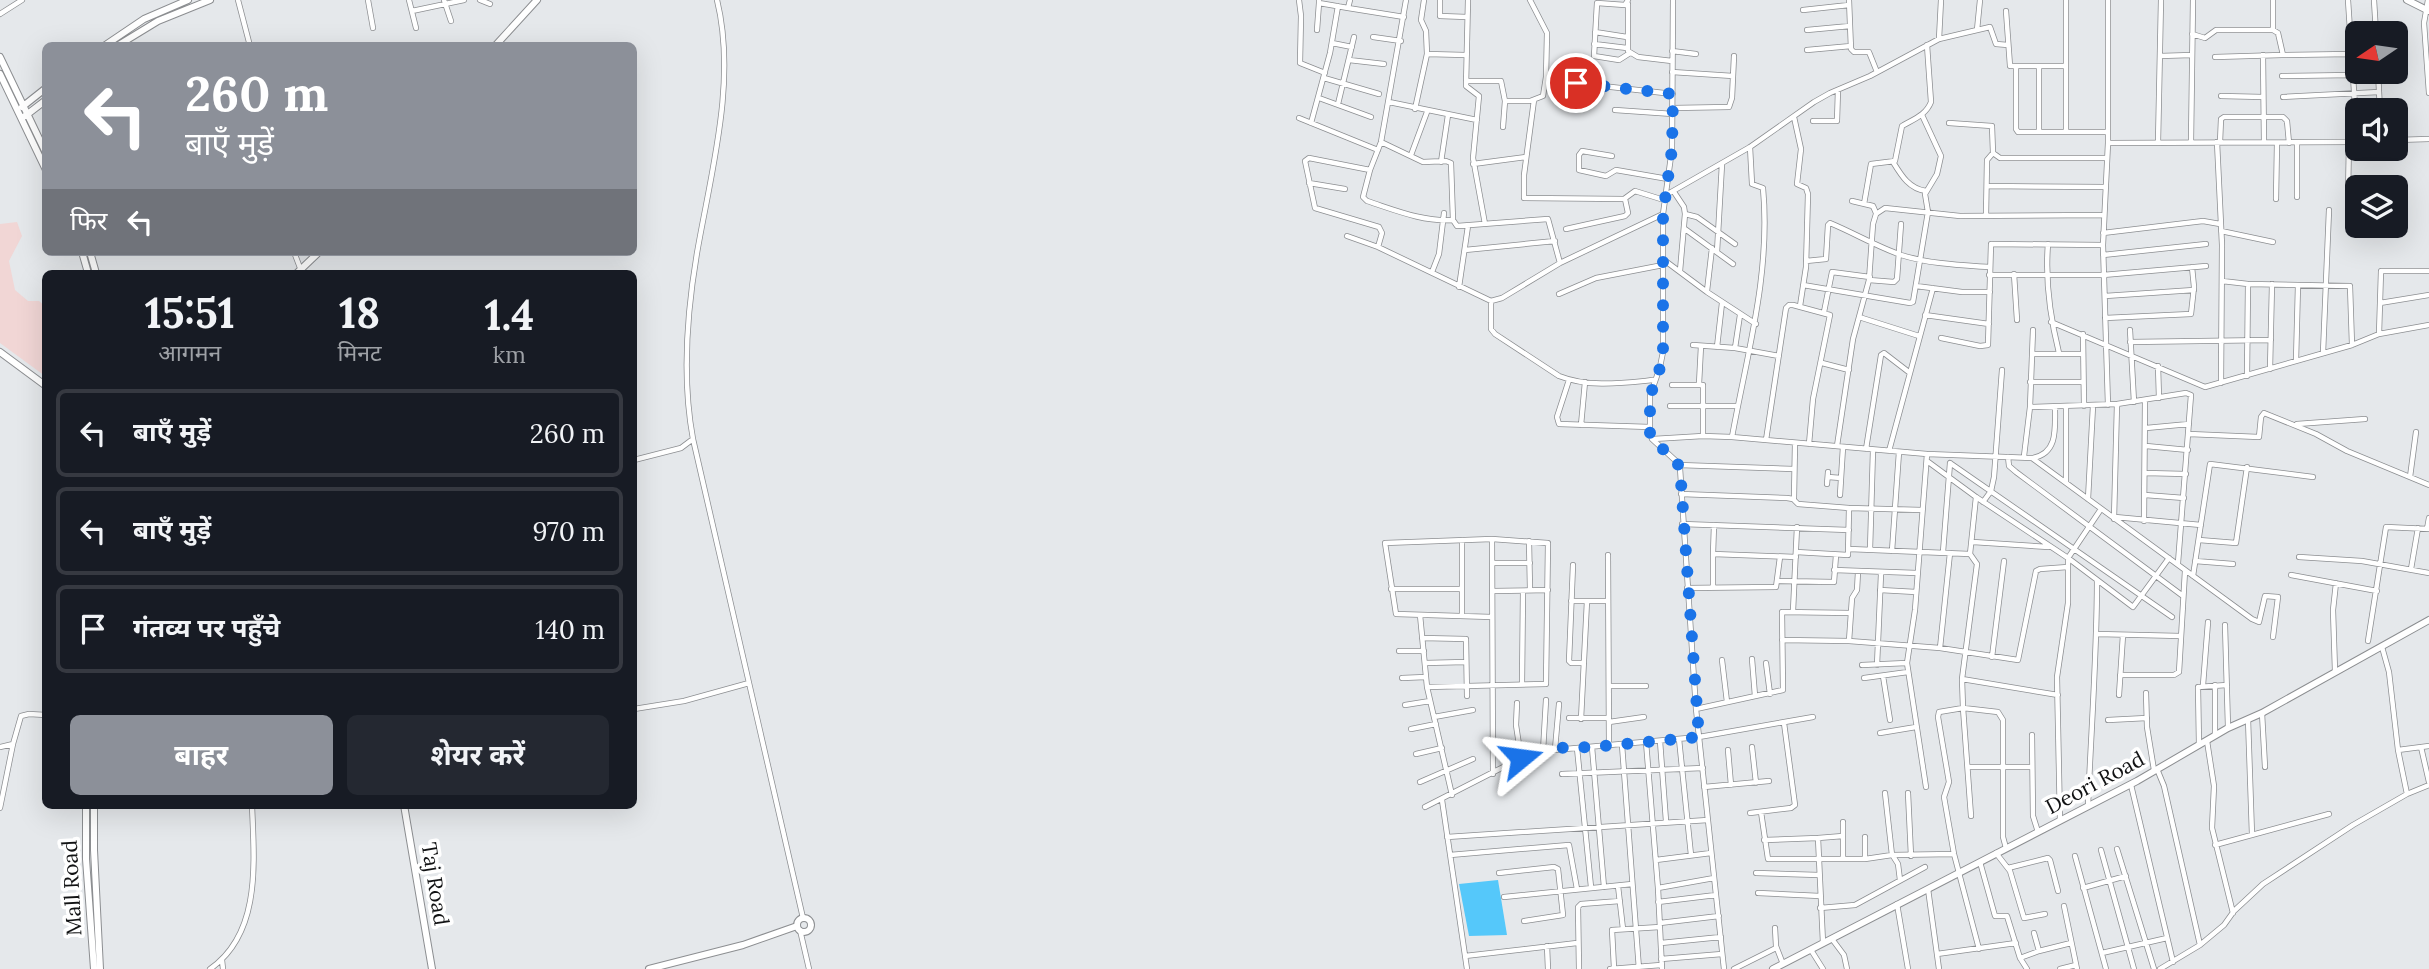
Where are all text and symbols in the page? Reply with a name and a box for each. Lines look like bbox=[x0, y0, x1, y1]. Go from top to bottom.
north arrow bbox=[2345, 21, 2408, 84]
map controls bbox=[2345, 21, 2408, 238]
pin bbox=[1546, 53, 1606, 113]
text: 260 m bbox=[185, 62, 328, 124]
icon: arrive bbox=[1557, 64, 1595, 102]
icon: left bbox=[70, 70, 161, 161]
button: sound bbox=[2345, 98, 2408, 161]
text: बाएँ मुड़ें bbox=[185, 123, 274, 164]
button: layers bbox=[2345, 175, 2408, 238]
icon: left bbox=[121, 203, 159, 241]
text: फिर bbox=[70, 204, 107, 237]
text: 15:51 bbox=[145, 286, 235, 340]
text: 18 bbox=[339, 286, 380, 340]
text: 1.4 bbox=[484, 288, 534, 342]
text: आगमन bbox=[158, 338, 221, 367]
text: मिनट bbox=[338, 338, 382, 367]
text: km bbox=[493, 340, 526, 369]
icon: left bbox=[74, 414, 112, 452]
text: बाएँ मुड़ें bbox=[133, 415, 211, 448]
text: 260 m bbox=[530, 417, 605, 450]
icon: left bbox=[74, 512, 112, 550]
text: बाएँ मुड़ें bbox=[133, 513, 211, 546]
text: 970 m bbox=[532, 515, 605, 548]
icon: arrive bbox=[74, 610, 112, 648]
text: गंतव्य पर पहुँचे bbox=[133, 611, 280, 644]
text: 140 m bbox=[535, 613, 605, 646]
button: बाहर bbox=[70, 715, 333, 795]
button: शेयर करें bbox=[347, 715, 609, 795]
position arrow bbox=[1484, 721, 1558, 795]
street label: Deori Road bbox=[2041, 745, 2149, 820]
street label: Mall Road bbox=[56, 839, 87, 937]
street label: Taj Road bbox=[416, 841, 455, 927]

